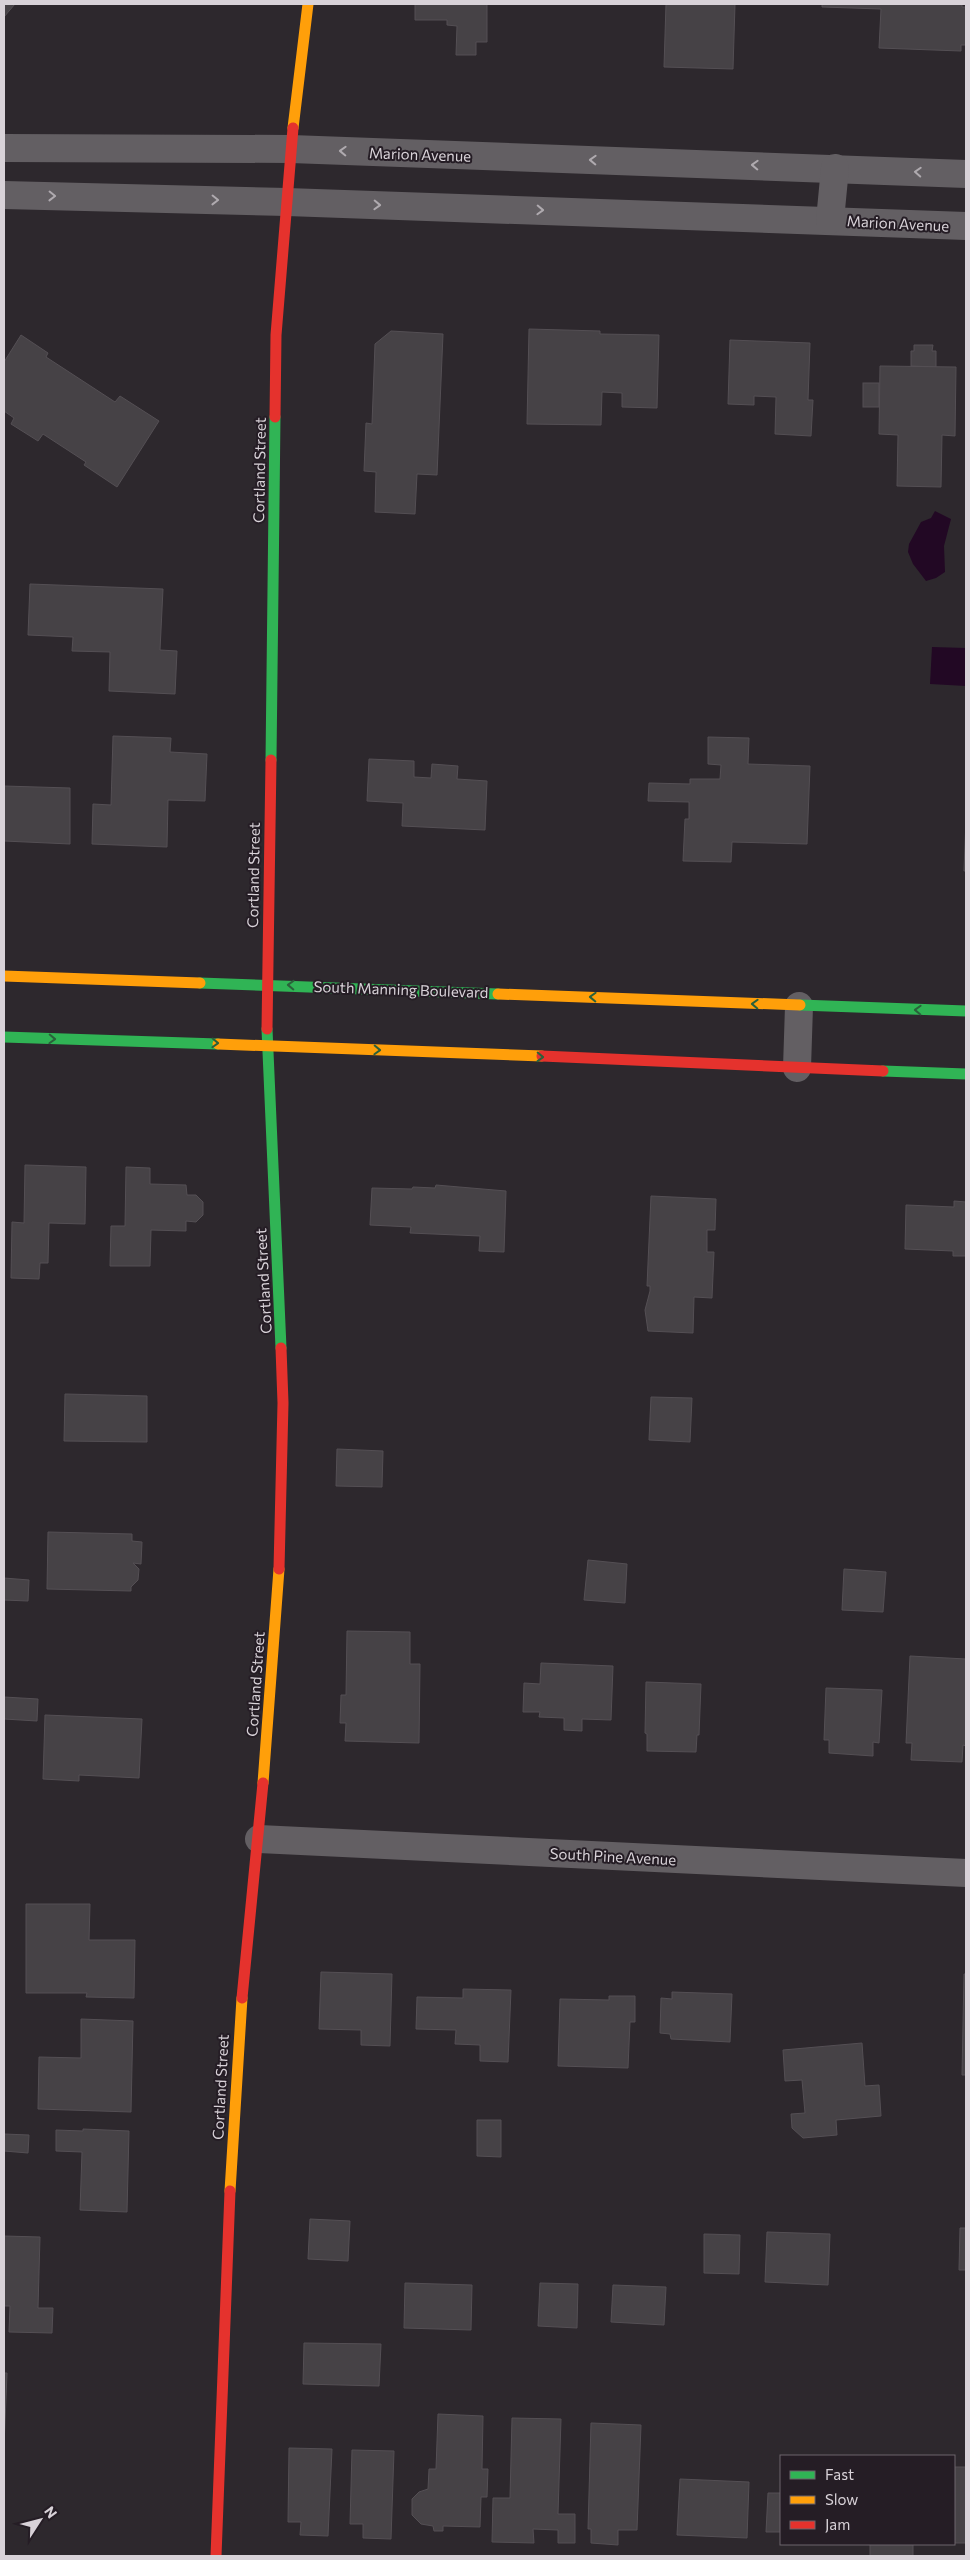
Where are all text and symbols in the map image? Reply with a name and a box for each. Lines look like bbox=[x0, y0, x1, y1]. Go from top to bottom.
street label: Marion Avenue bbox=[369, 143, 472, 165]
one-way arrow bbox=[339, 146, 346, 156]
one-way arrow bbox=[589, 154, 597, 165]
one-way arrow bbox=[751, 160, 758, 170]
one-way arrow bbox=[913, 166, 921, 177]
one-way arrow bbox=[49, 191, 57, 202]
one-way arrow bbox=[212, 195, 219, 205]
one-way arrow bbox=[374, 199, 382, 210]
one-way arrow bbox=[536, 205, 544, 216]
street label: Marion Avenue bbox=[846, 211, 950, 235]
street label: Cortland Street bbox=[249, 417, 269, 523]
street label: Cortland Street bbox=[243, 822, 263, 928]
street label: South Manning Boulevard bbox=[313, 977, 489, 1001]
one-way arrow bbox=[286, 980, 294, 990]
one-way arrow bbox=[589, 992, 597, 1003]
one-way arrow bbox=[751, 998, 759, 1009]
one-way arrow bbox=[913, 1004, 921, 1015]
one-way arrow bbox=[49, 1033, 57, 1044]
one-way arrow bbox=[211, 1038, 219, 1049]
one-way arrow bbox=[374, 1044, 382, 1055]
one-way arrow bbox=[536, 1051, 544, 1062]
street label: Cortland Street bbox=[251, 1228, 275, 1334]
street label: Cortland Street bbox=[242, 1631, 268, 1737]
street label: South Pine Avenue bbox=[549, 1844, 677, 1868]
street label: Cortland Street bbox=[208, 2034, 232, 2140]
legend bbox=[780, 2455, 955, 2545]
text: Fast bbox=[825, 2465, 854, 2483]
text: Slow bbox=[825, 2490, 858, 2508]
north arrow bbox=[15, 2495, 65, 2545]
text: N bbox=[41, 2503, 61, 2521]
text: Jam bbox=[825, 2515, 850, 2533]

